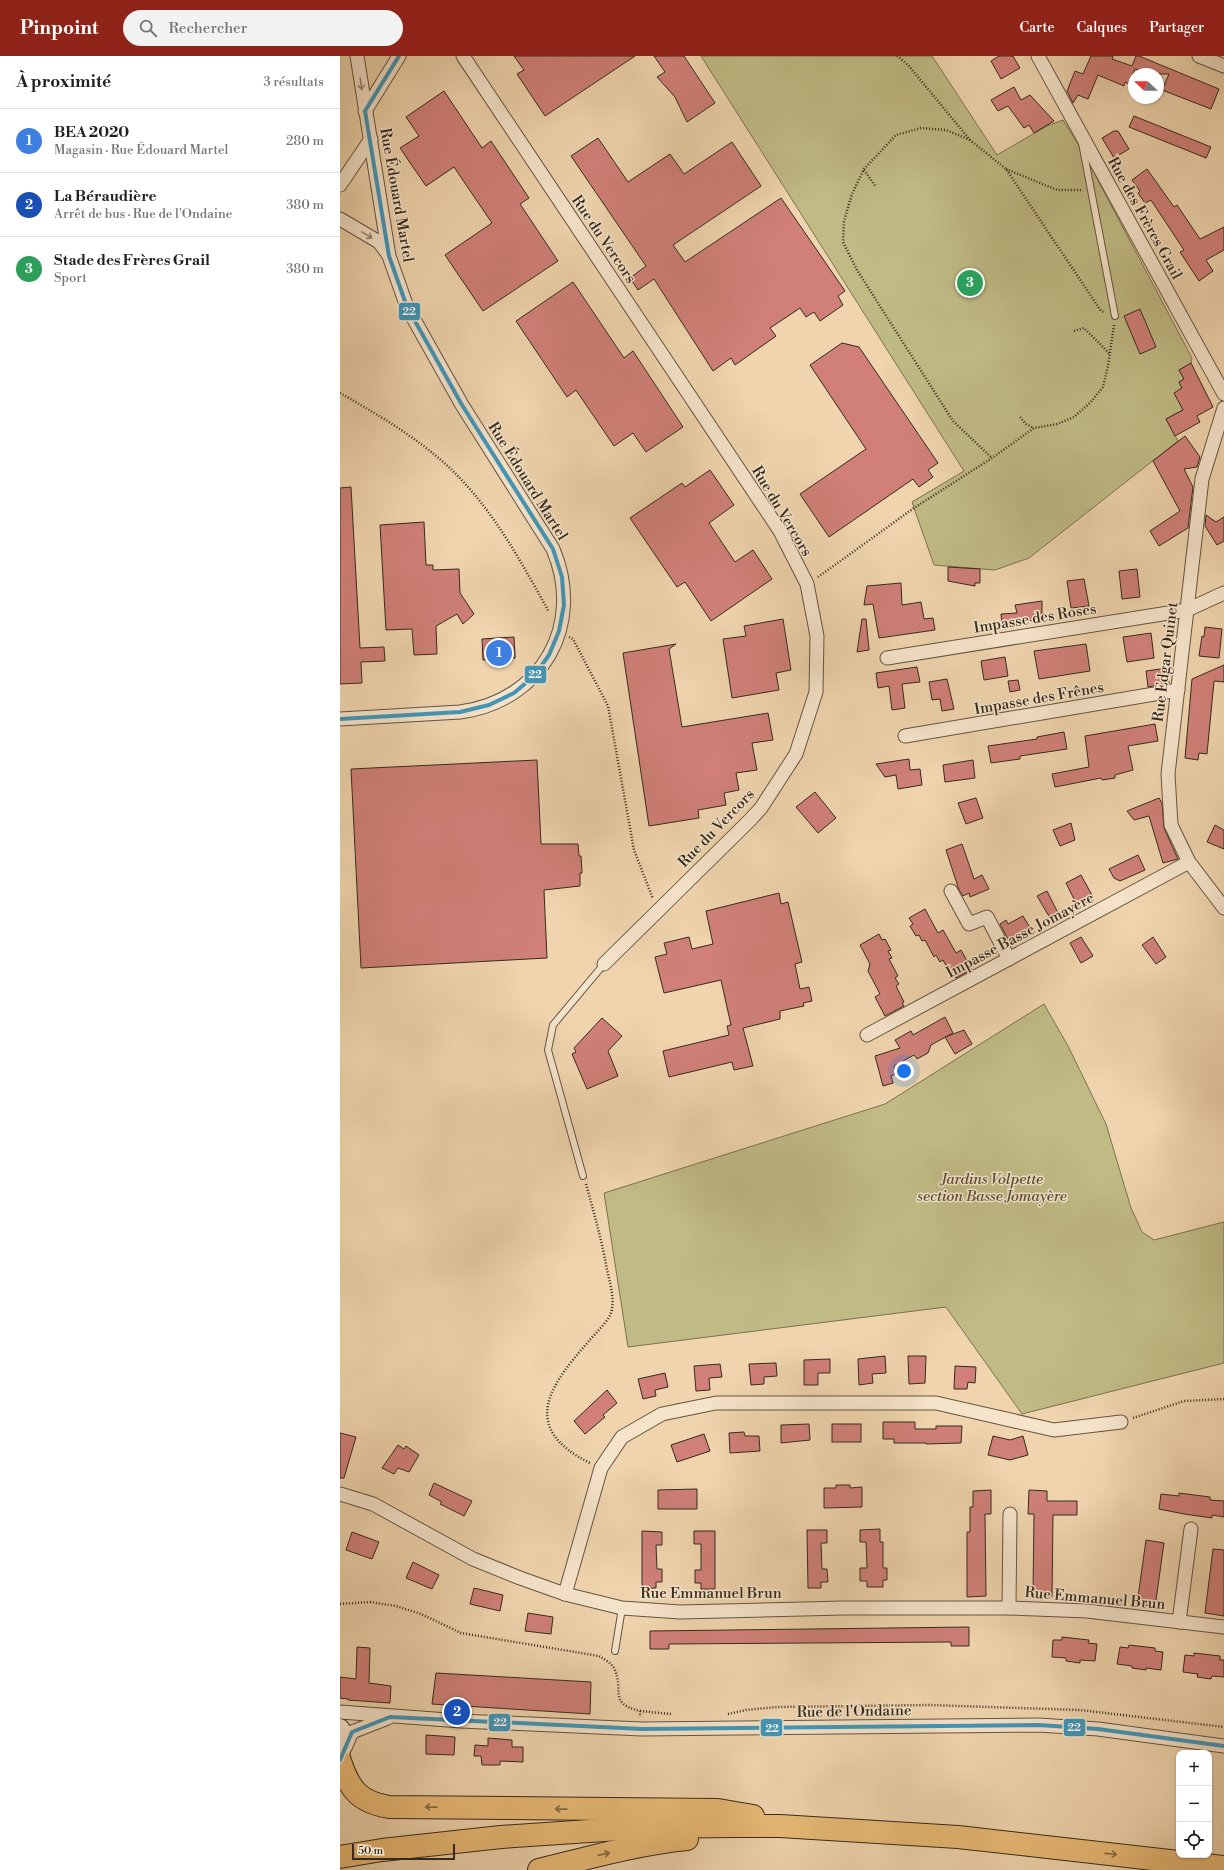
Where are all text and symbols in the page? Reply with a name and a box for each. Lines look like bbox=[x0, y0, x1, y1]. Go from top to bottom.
search box bbox=[123, 10, 403, 46]
text: Pinpoint bbox=[20, 16, 99, 40]
icon: search bbox=[137, 17, 159, 39]
text: Rechercher bbox=[169, 19, 247, 38]
text: Carte bbox=[1019, 19, 1054, 37]
text: Calques bbox=[1076, 19, 1127, 37]
text: Partager bbox=[1149, 19, 1204, 37]
north arrow bbox=[1128, 68, 1164, 104]
text: À proximité bbox=[16, 71, 111, 93]
text: 3 résultats bbox=[263, 74, 324, 90]
one-way arrow bbox=[357, 77, 365, 90]
text: BEA 2020 bbox=[54, 123, 129, 142]
street label: Rue Édouard Martel bbox=[375, 126, 419, 264]
text: 1 bbox=[26, 133, 32, 149]
text: 280 m bbox=[286, 133, 324, 149]
text: Magasin · Rue Édouard Martel bbox=[54, 142, 228, 158]
street label: Rue des Frères Grail bbox=[1103, 154, 1186, 283]
text: La Béraudière bbox=[54, 187, 157, 206]
street label: Rue du Vercors bbox=[567, 192, 640, 287]
text: 2 bbox=[25, 197, 33, 213]
text: 380 m bbox=[286, 197, 324, 213]
text: Arrêt de bus · Rue de l'Ondaine bbox=[54, 206, 232, 222]
one-way arrow bbox=[361, 231, 372, 239]
text: Stade des Frères Grail bbox=[54, 251, 210, 270]
text: 3 bbox=[25, 261, 33, 277]
text: 380 m bbox=[286, 261, 324, 277]
pin: 3 bbox=[957, 268, 983, 298]
text: Sport bbox=[54, 270, 87, 286]
line badge: 22 bbox=[398, 302, 421, 321]
text: 22 bbox=[402, 305, 416, 319]
street label: Rue Édouard Martel bbox=[483, 418, 573, 544]
street label: Rue du Vercors bbox=[747, 463, 816, 560]
street label: Impasse des Roses bbox=[972, 599, 1098, 638]
street label: Rue Edgar Quinet bbox=[1149, 600, 1182, 723]
pin: 1 bbox=[486, 638, 512, 668]
line badge: 22 bbox=[524, 665, 547, 684]
text: 22 bbox=[528, 668, 542, 682]
street label: Impasse des Frênes bbox=[973, 678, 1105, 719]
street label: Rue du Vercors bbox=[674, 785, 759, 872]
street label: Impasse Basse Jomayère bbox=[943, 888, 1097, 983]
your location bbox=[894, 1061, 914, 1081]
park label: Jardins Volpette section Basse Jomayère bbox=[916, 1170, 1067, 1206]
street label: Rue Emmanuel Brun bbox=[1024, 1583, 1166, 1614]
street label: Rue Emmanuel Brun bbox=[640, 1584, 782, 1603]
pin: 2 bbox=[444, 1697, 470, 1727]
street label: Rue de l'Ondaine bbox=[796, 1701, 912, 1722]
line badge: 22 bbox=[488, 1713, 511, 1732]
text: 22 bbox=[493, 1716, 507, 1730]
line badge: 22 bbox=[760, 1718, 783, 1737]
line badge: 22 bbox=[1063, 1718, 1086, 1737]
text: 22 bbox=[1067, 1721, 1081, 1735]
text: 22 bbox=[765, 1722, 779, 1736]
map controls bbox=[1176, 1750, 1212, 1858]
button: + bbox=[1176, 1750, 1212, 1786]
button: − bbox=[1176, 1786, 1212, 1822]
one-way arrow bbox=[425, 1804, 438, 1811]
one-way arrow bbox=[555, 1805, 568, 1813]
button: locate bbox=[1176, 1822, 1212, 1858]
scale bar bbox=[352, 1842, 455, 1861]
text: 50 m bbox=[358, 1844, 383, 1858]
one-way arrow bbox=[597, 1849, 610, 1857]
one-way arrow bbox=[1104, 1850, 1117, 1858]

